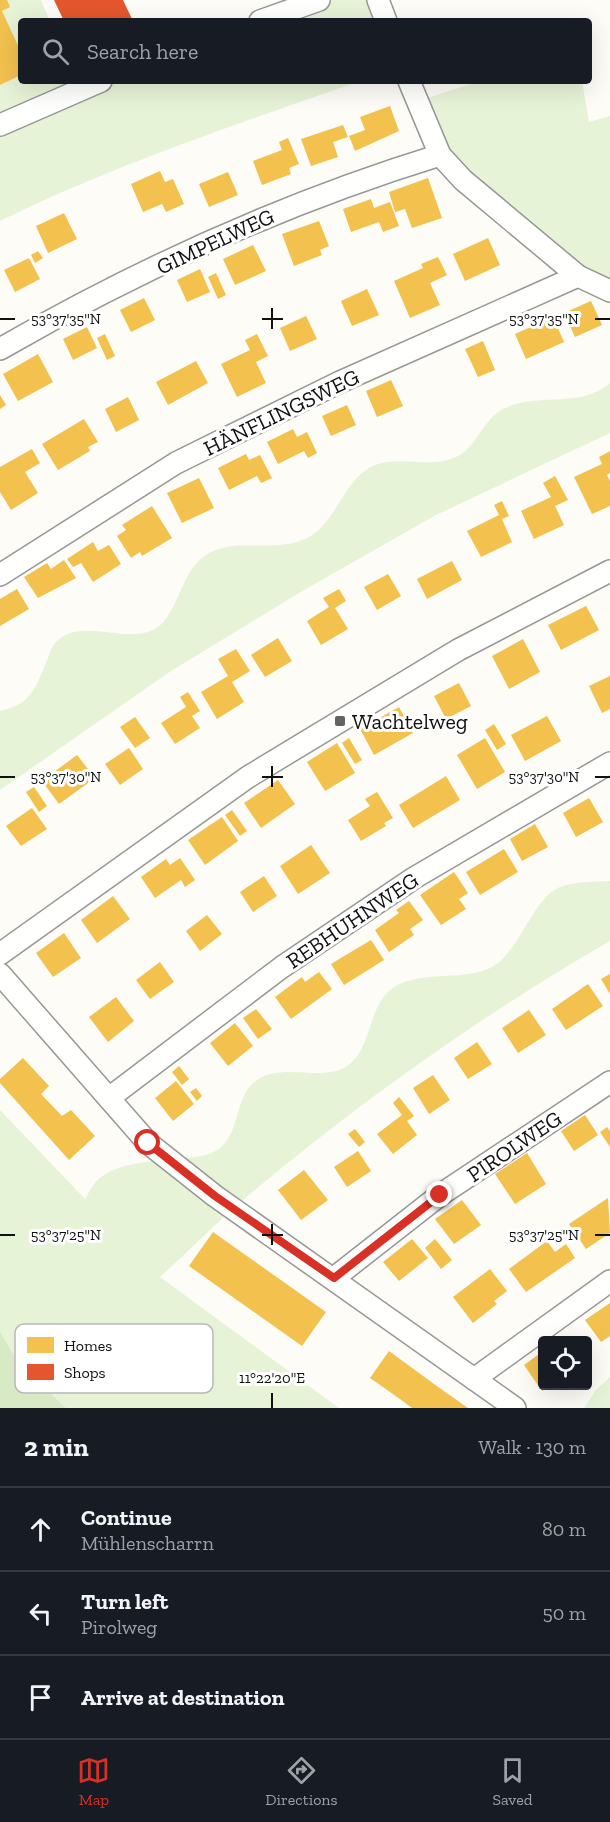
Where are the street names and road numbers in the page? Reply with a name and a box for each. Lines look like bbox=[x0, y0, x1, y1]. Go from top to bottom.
street label: GIMPELWEG bbox=[152, 202, 278, 280]
street label: HÄNFLINGSWEG bbox=[199, 363, 364, 462]
street label: REBHUHNWEG bbox=[281, 866, 424, 975]
street label: PIROLWEG bbox=[462, 1105, 567, 1188]

